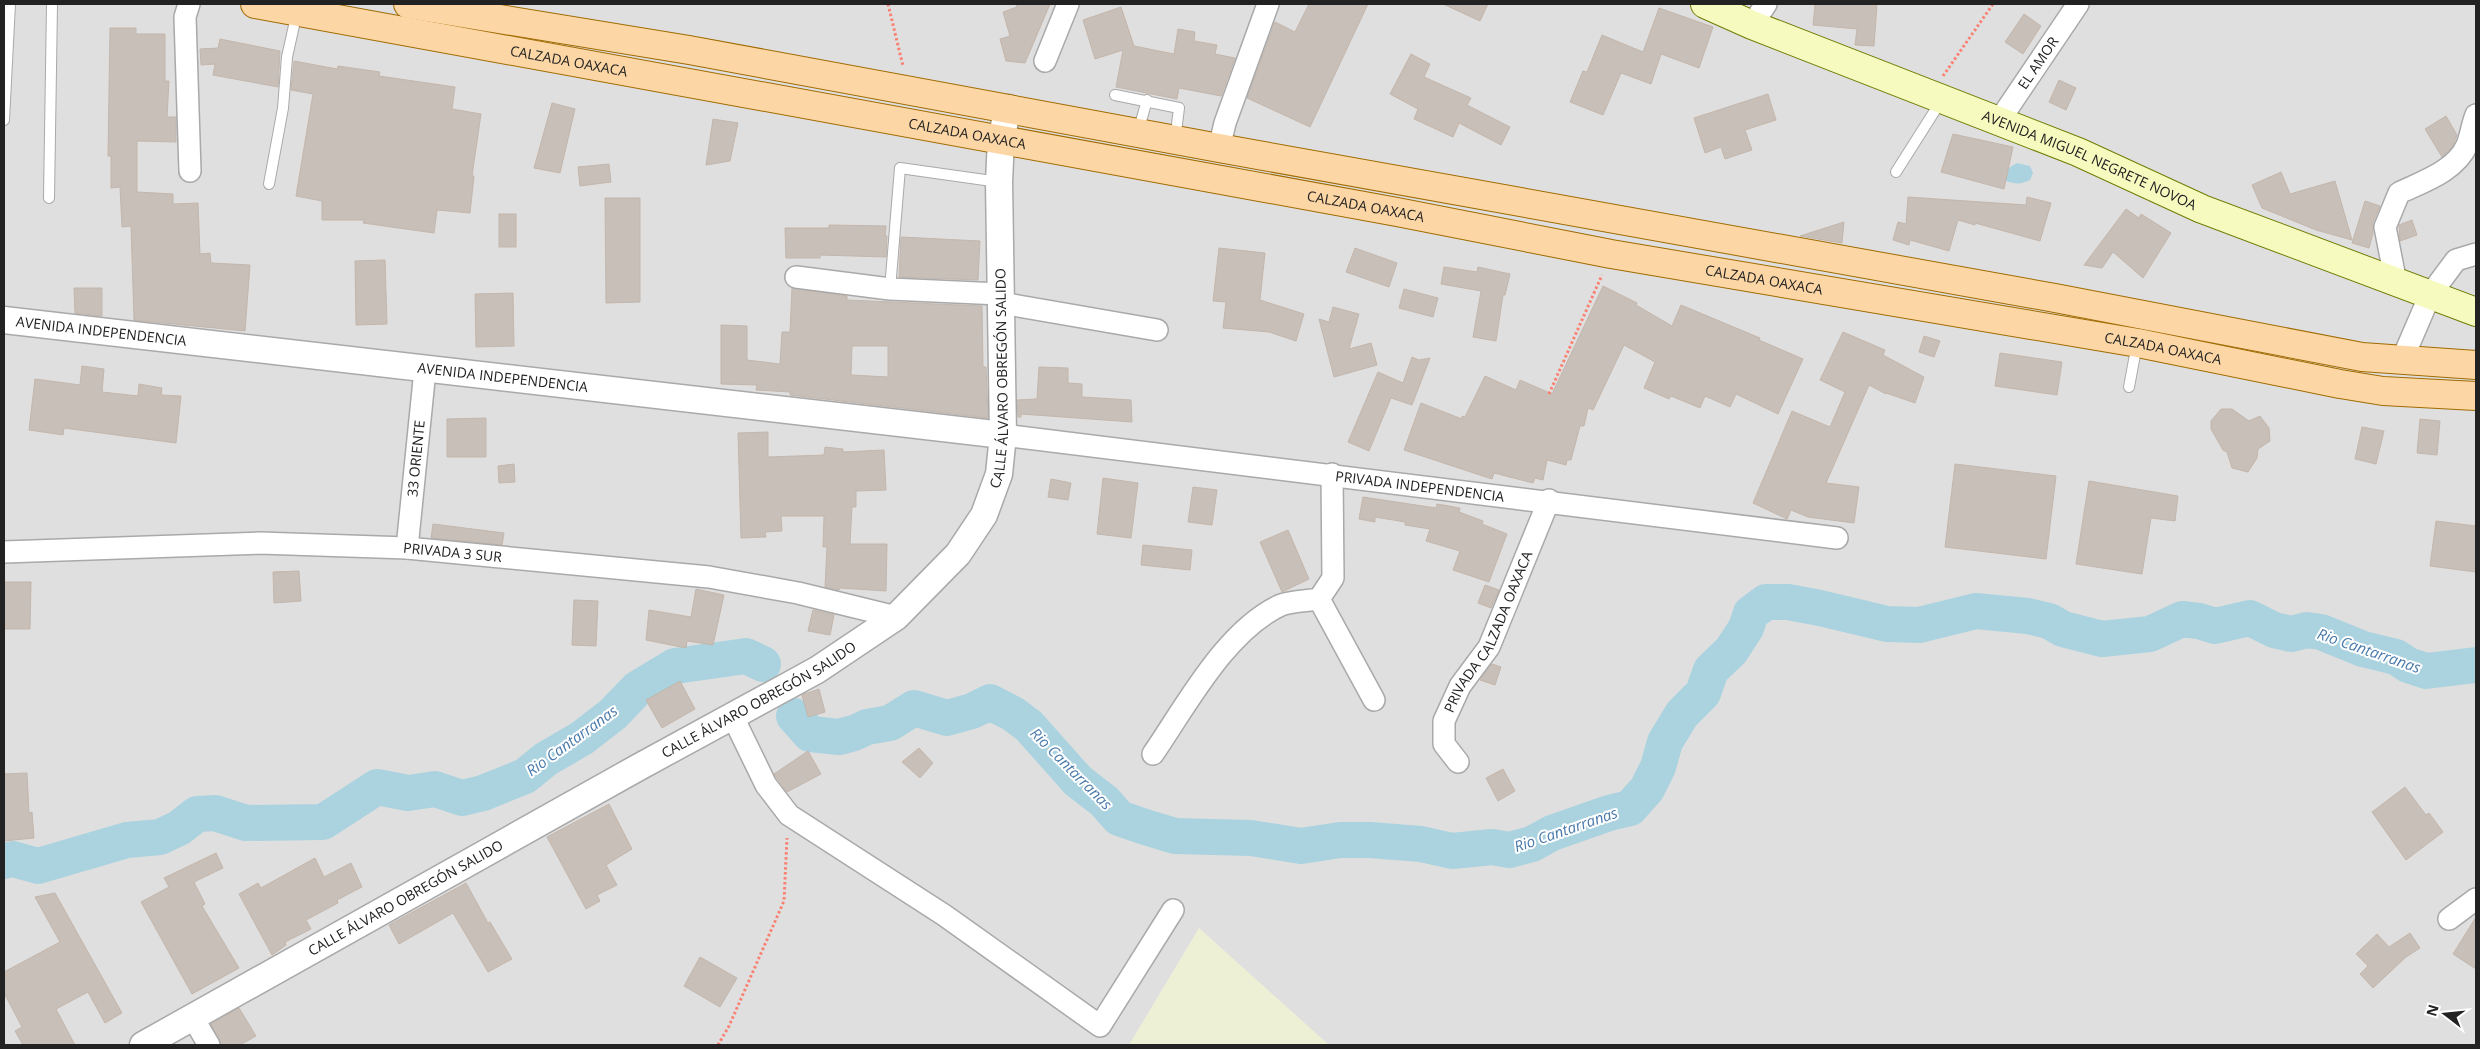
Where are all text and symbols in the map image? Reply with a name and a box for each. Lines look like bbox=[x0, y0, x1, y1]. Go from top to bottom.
street label: EL AMOR bbox=[2013, 32, 2063, 93]
street label: CALZADA OAXACA bbox=[509, 41, 629, 81]
street label: AVENIDA MIGUEL NEGRETE NOVOA bbox=[1980, 106, 2200, 214]
street label: CALZADA OAXACA bbox=[907, 113, 1028, 153]
street label: CALZADA OAXACA bbox=[1306, 186, 1426, 226]
street label: CALZADA OAXACA bbox=[1704, 260, 1824, 299]
street label: CALLE ÁLVARO OBREGÓN SALIDO bbox=[985, 268, 1012, 491]
street label: AVENIDA INDEPENDENCIA bbox=[15, 311, 188, 350]
street label: CALZADA OAXACA bbox=[2103, 328, 2224, 369]
street label: AVENIDA INDEPENDENCIA bbox=[417, 358, 589, 396]
street label: 33 ORIENTE bbox=[402, 419, 429, 498]
street label: PRIVADA INDEPENDENCIA bbox=[1334, 466, 1506, 506]
street label: PRIVADA 3 SUR bbox=[402, 538, 503, 566]
street label: PRIVADA CALZADA OAXACA bbox=[1439, 548, 1536, 715]
water label: Rio Cantarranas bbox=[2315, 623, 2424, 677]
street label: CALLE ÁLVARO OBREGÓN SALIDO bbox=[658, 637, 860, 762]
water label: Rio Cantarranas bbox=[522, 700, 621, 780]
water label: Rio Cantarranas bbox=[1026, 723, 1117, 814]
water label: Rio Cantarranas bbox=[1511, 802, 1620, 856]
street label: CALLE ÁLVARO OBREGÓN SALIDO bbox=[304, 835, 506, 960]
north arrow bbox=[2420, 989, 2470, 1039]
text: N bbox=[2421, 1002, 2443, 1018]

